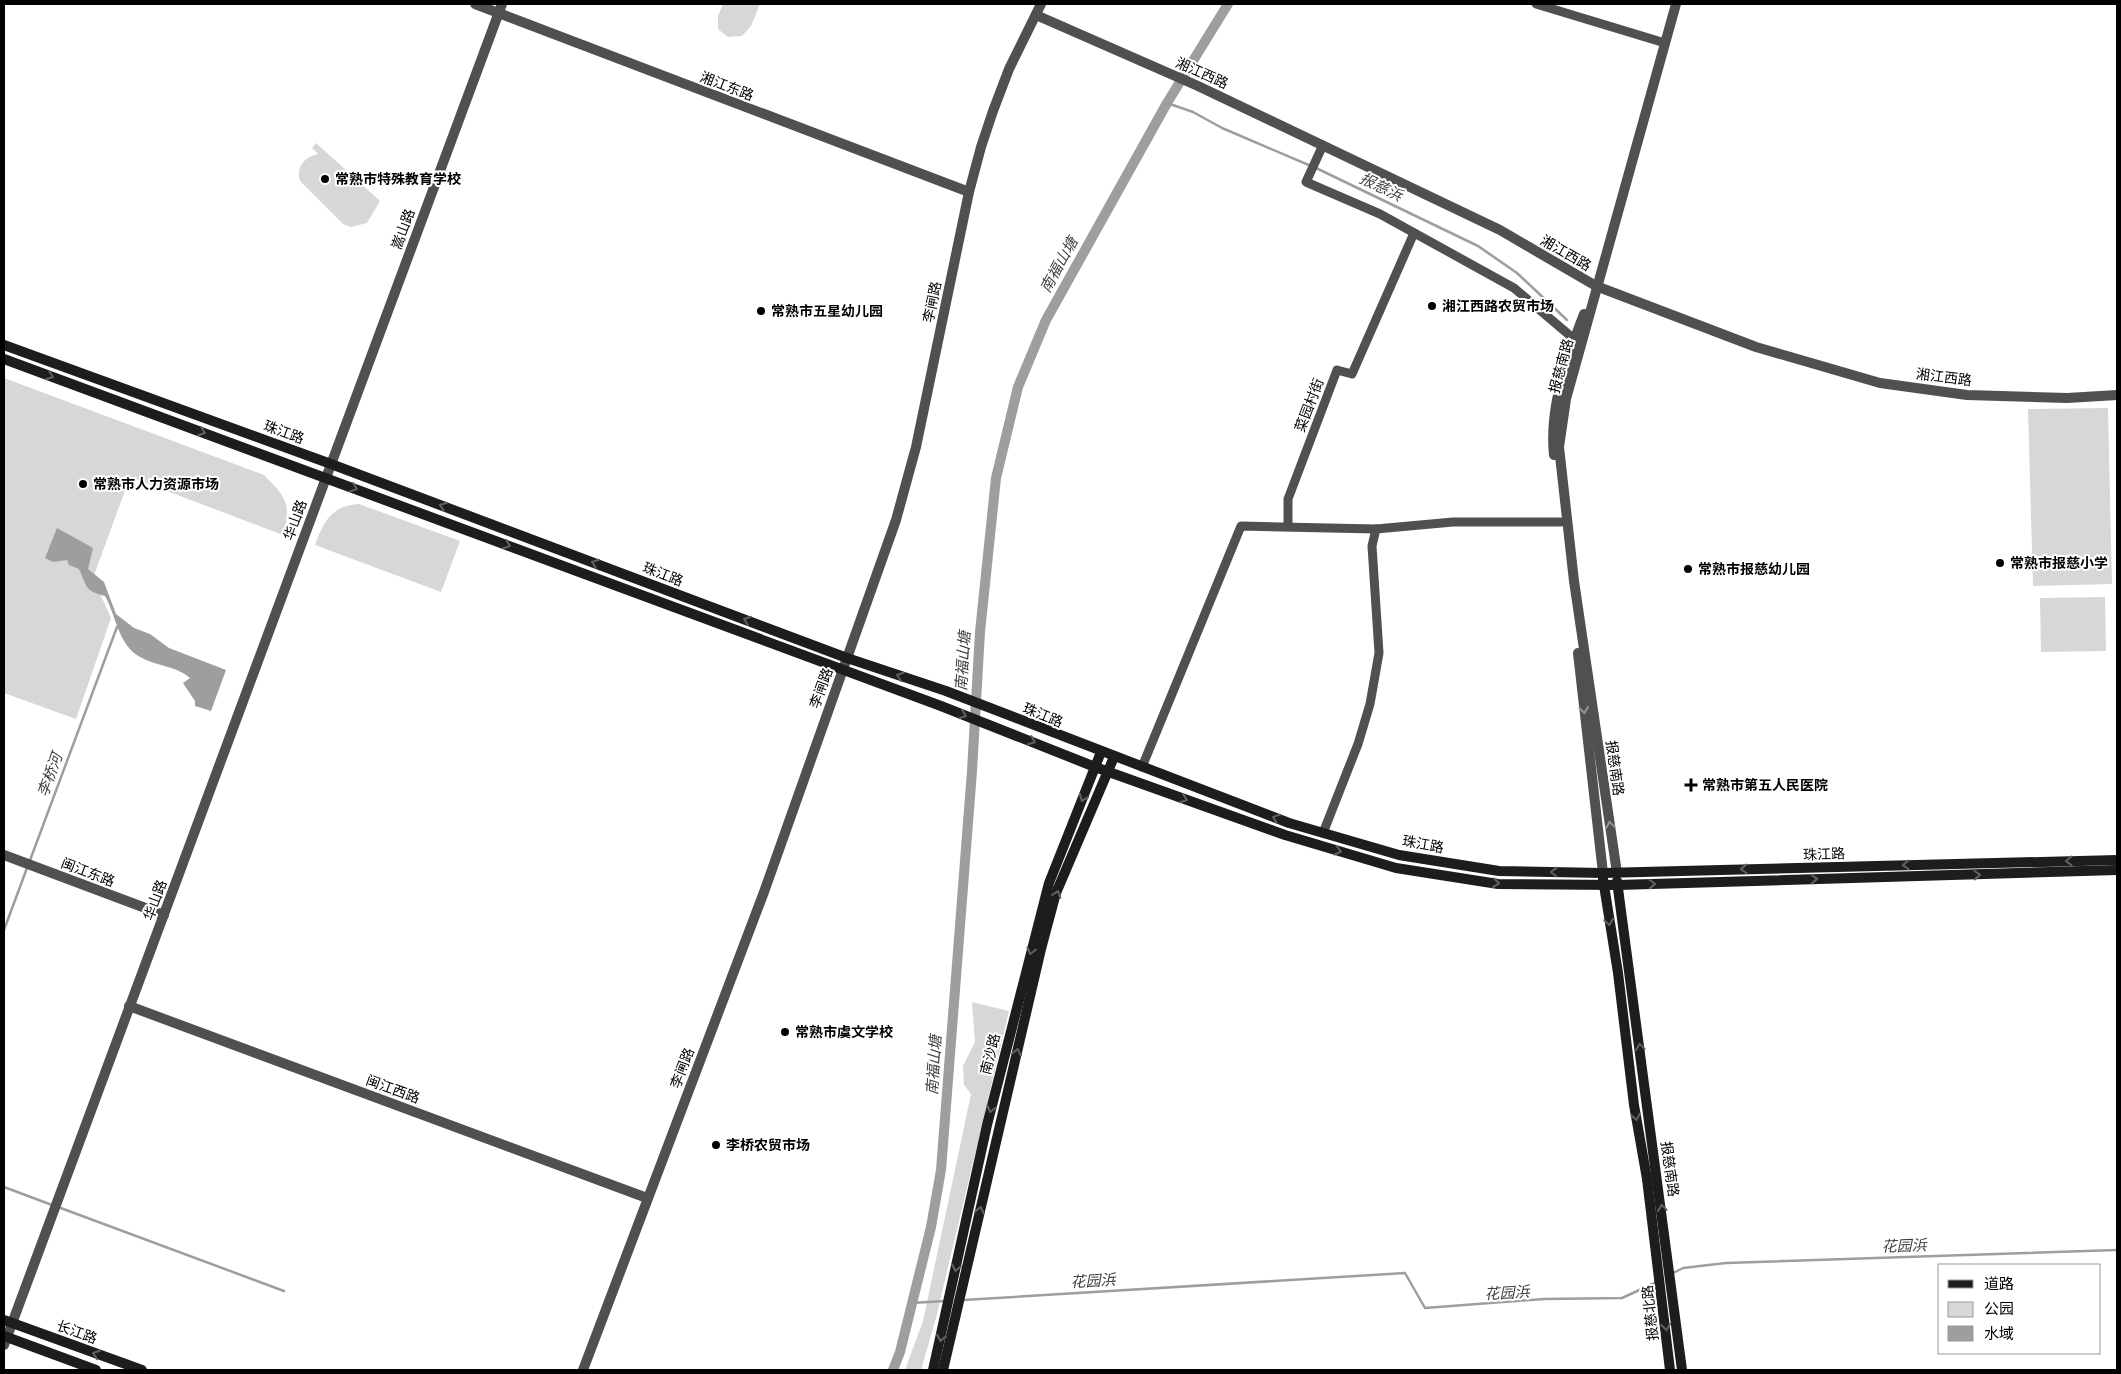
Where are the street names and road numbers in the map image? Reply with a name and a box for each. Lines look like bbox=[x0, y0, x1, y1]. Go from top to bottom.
street label: 湘江西路 bbox=[1173, 54, 1231, 93]
street label: 湘江东路 bbox=[698, 68, 756, 104]
street label: 嵩山路 bbox=[388, 207, 419, 252]
street label: 湘江西路 bbox=[1537, 232, 1594, 275]
street label: 李闸路 bbox=[920, 280, 945, 324]
street label: 报慈南路 bbox=[1546, 337, 1577, 395]
street label: 湘江西路 bbox=[1915, 366, 1973, 389]
street label: 菜园村街 bbox=[1291, 376, 1327, 434]
street label: 珠江路 bbox=[261, 417, 306, 448]
street label: 华山路 bbox=[280, 498, 311, 543]
street label: 珠江路 bbox=[640, 559, 685, 590]
street label: 李闸路 bbox=[806, 666, 837, 711]
street label: 珠江路 bbox=[1020, 700, 1065, 731]
street label: 报慈南路 bbox=[1602, 739, 1627, 797]
street label: 珠江路 bbox=[1401, 832, 1445, 857]
street label: 珠江路 bbox=[1803, 845, 1845, 864]
street label: 闽江东路 bbox=[59, 854, 117, 890]
street label: 华山路 bbox=[140, 878, 171, 923]
street label: 南沙路 bbox=[977, 1032, 1004, 1077]
street label: 李闸路 bbox=[667, 1046, 698, 1091]
street label: 闽江西路 bbox=[364, 1072, 422, 1107]
street label: 报慈南路 bbox=[1657, 1140, 1682, 1198]
street label: 报慈北路 bbox=[1639, 1284, 1662, 1342]
street label: 长江路 bbox=[54, 1317, 99, 1348]

